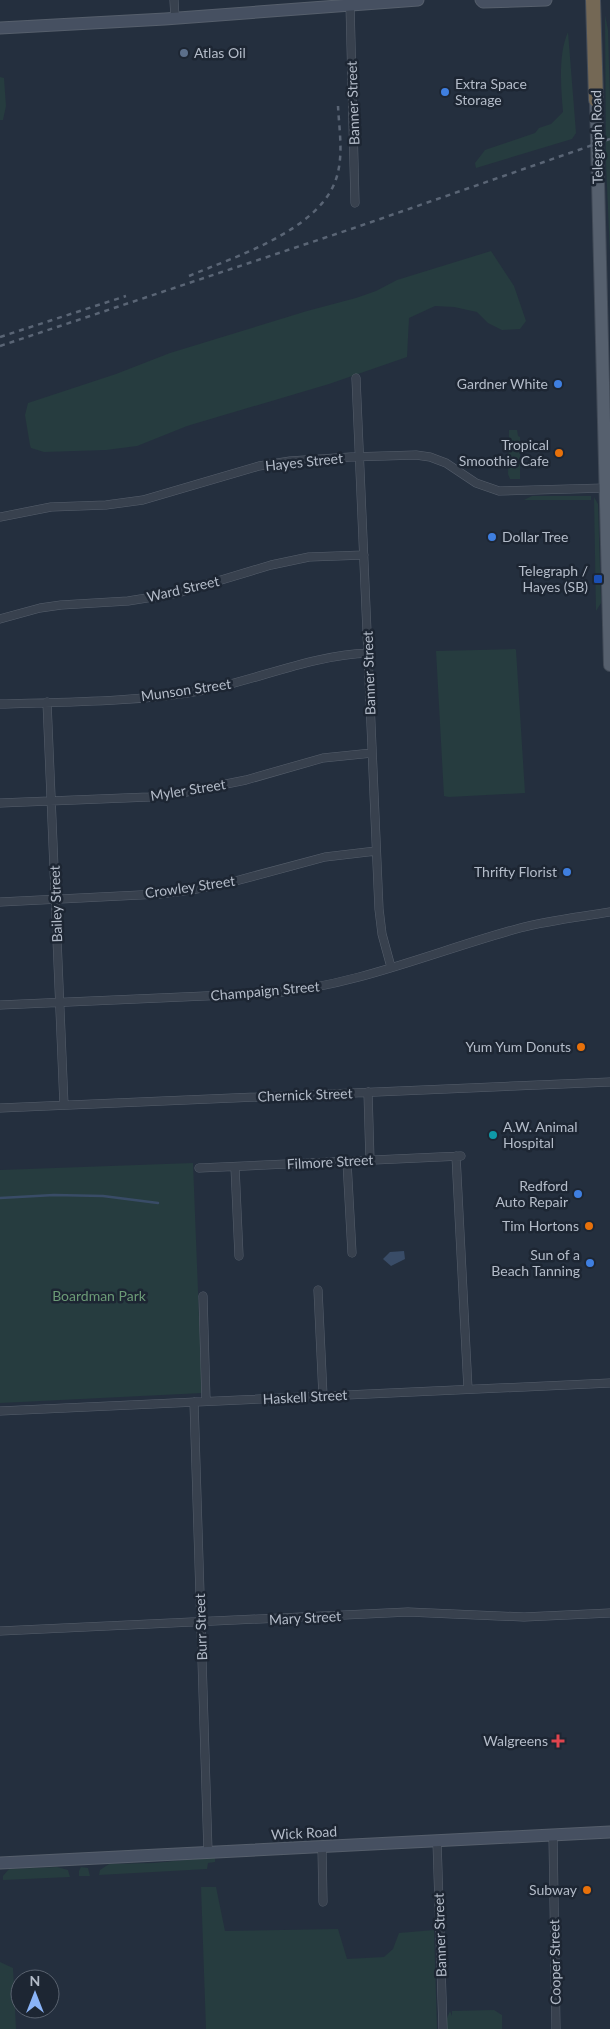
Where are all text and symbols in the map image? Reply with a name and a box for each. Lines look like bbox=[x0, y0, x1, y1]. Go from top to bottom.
place label: Atlas Oil bbox=[194, 44, 246, 61]
marker: Atlas Oil bbox=[178, 47, 190, 59]
street label: Banner Street bbox=[343, 61, 362, 145]
place label: Extra Space Storage bbox=[455, 75, 527, 108]
marker: Extra Space Storage bbox=[439, 86, 451, 98]
street label: Telegraph Road bbox=[587, 90, 606, 184]
place label: Gardner White bbox=[457, 375, 548, 392]
marker: Gardner White bbox=[552, 378, 564, 390]
place label: Tropical Smoothie Cafe bbox=[459, 436, 549, 469]
marker: Tropical Smoothie Cafe bbox=[553, 447, 565, 459]
street label: Hayes Street bbox=[264, 449, 344, 474]
place label: Dollar Tree bbox=[502, 528, 568, 545]
marker: Dollar Tree bbox=[486, 531, 498, 543]
place label: Telegraph / Hayes (SB) bbox=[519, 562, 588, 595]
street label: Ward Street bbox=[145, 572, 221, 605]
marker: Telegraph / Hayes (SB) bbox=[592, 573, 604, 585]
street label: Banner Street bbox=[359, 631, 378, 715]
street label: Munson Street bbox=[140, 675, 232, 704]
street label: Myler Street bbox=[149, 775, 227, 804]
place label: Thrifty Florist bbox=[474, 863, 557, 880]
street label: Bailey Street bbox=[46, 865, 65, 943]
marker: Thrifty Florist bbox=[561, 866, 573, 878]
street label: Crowley Street bbox=[144, 872, 236, 901]
street label: Champaign Street bbox=[210, 977, 320, 1004]
place label: Yum Yum Donuts bbox=[465, 1038, 571, 1055]
marker: Yum Yum Donuts bbox=[575, 1041, 587, 1053]
street label: Chernick Street bbox=[257, 1084, 353, 1105]
place label: A.W. Animal Hospital bbox=[503, 1118, 578, 1151]
marker: A.W. Animal Hospital bbox=[487, 1129, 499, 1141]
street label: Filmore Street bbox=[286, 1151, 374, 1172]
place label: Redford Auto Repair bbox=[495, 1177, 568, 1210]
marker: Redford Auto Repair bbox=[572, 1188, 584, 1200]
place label: Tim Hortons bbox=[502, 1217, 579, 1234]
marker: Tim Hortons bbox=[583, 1220, 595, 1232]
place label: Sun of a Beach Tanning bbox=[491, 1246, 580, 1279]
marker: Sun of a Beach Tanning bbox=[584, 1257, 596, 1269]
park label: Boardman Park bbox=[52, 1287, 147, 1304]
street label: Haskell Street bbox=[262, 1386, 348, 1407]
street label: Burr Street bbox=[191, 1593, 210, 1661]
street label: Mary Street bbox=[268, 1607, 341, 1628]
place label: Walgreens bbox=[483, 1732, 548, 1749]
marker: Walgreens bbox=[552, 1735, 564, 1747]
street label: Wick Road bbox=[270, 1822, 337, 1843]
place label: Subway bbox=[529, 1881, 578, 1898]
marker: Subway bbox=[581, 1884, 593, 1896]
street label: Banner Street bbox=[430, 1893, 449, 1977]
street label: Cooper Street bbox=[545, 1919, 564, 2005]
north arrow bbox=[10, 1969, 60, 2019]
text: N bbox=[30, 1972, 40, 1989]

